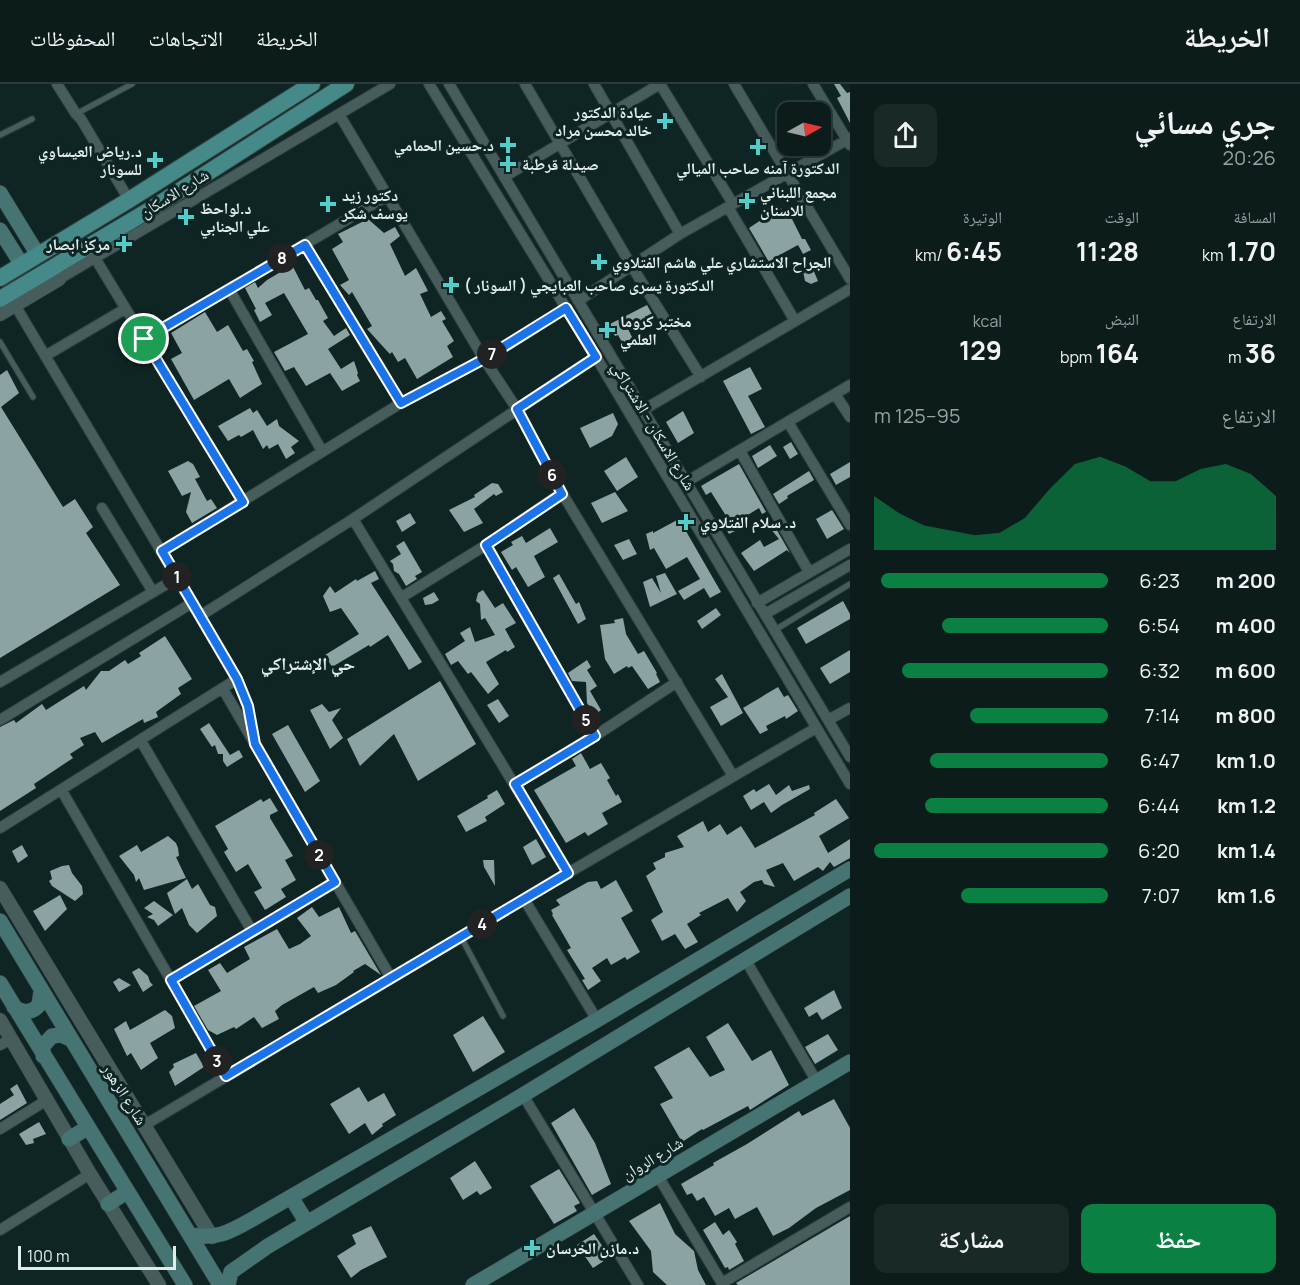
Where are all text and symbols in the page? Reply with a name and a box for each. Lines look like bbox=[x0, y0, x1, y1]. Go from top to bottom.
text: الخريطة bbox=[1184, 17, 1270, 55]
text: المحفوظات bbox=[30, 24, 115, 52]
text: الاتجاهات bbox=[148, 24, 223, 52]
text: الخريطة bbox=[256, 24, 318, 52]
text: جري مسائي bbox=[1134, 99, 1276, 144]
place label: عيادة الدكتور خالد محسن مراد bbox=[555, 101, 652, 141]
north arrow bbox=[777, 102, 831, 156]
map controls bbox=[777, 102, 831, 156]
button: share bbox=[874, 104, 937, 167]
marker: عيادة الدكتور خالد محسن مراد bbox=[656, 112, 674, 130]
place label: د.حسين الحمامي bbox=[394, 134, 494, 158]
marker: د.حسين الحمامي bbox=[499, 136, 517, 154]
marker: الدكتورة آمنه صاحب الميالي bbox=[749, 138, 767, 156]
place label: د.رياض العيساوي للسونار bbox=[38, 140, 142, 180]
text: 20:26 bbox=[1223, 144, 1276, 171]
marker: د.رياض العيساوي للسونار bbox=[146, 151, 164, 169]
place label: صيدلة قرطبة bbox=[522, 153, 599, 175]
marker: صيدلة قرطبة bbox=[499, 155, 517, 173]
place label: الدكتورة آمنه صاحب الميالي bbox=[676, 157, 840, 181]
street label: شارع الاسكان bbox=[136, 163, 212, 223]
place label: مجمع اللبناني للاسنان bbox=[760, 181, 837, 221]
place label: دكتور زيد يوسف شكر bbox=[341, 184, 408, 224]
marker: مجمع اللبناني للاسنان bbox=[738, 192, 756, 210]
marker: دكتور زيد يوسف شكر bbox=[319, 195, 337, 213]
place label: د.لواحظ علي الجنابي bbox=[200, 197, 270, 239]
text: الوتيرة bbox=[963, 206, 1002, 228]
text: الوقت bbox=[1105, 206, 1139, 228]
text: المسافة bbox=[1234, 206, 1276, 228]
marker: د.لواحظ علي الجنابي bbox=[177, 208, 195, 226]
place label: مركز ابصار bbox=[45, 233, 110, 255]
text: 6:45 bbox=[946, 233, 1002, 269]
text: 11:28 bbox=[1076, 233, 1139, 269]
text: 1.70 bbox=[1227, 233, 1276, 269]
marker: مركز ابصار bbox=[115, 235, 133, 253]
pin: 8 bbox=[267, 243, 297, 273]
text: /km bbox=[915, 244, 946, 266]
text: km bbox=[1202, 244, 1227, 266]
text: 8 bbox=[277, 247, 287, 269]
place label: الجراح الاستشاري علي هاشم الفتلاوي bbox=[612, 251, 832, 275]
marker: الجراح الاستشاري علي هاشم الفتلاوي bbox=[590, 253, 608, 271]
place label: الدكتورة يسرى صاحب العبايجي ( السونار ) bbox=[464, 274, 714, 298]
marker: الدكتورة يسرى صاحب العبايجي ( السونار ) bbox=[442, 276, 460, 294]
text: النبض bbox=[1105, 308, 1139, 330]
text: الارتفاع bbox=[1232, 308, 1276, 330]
place label: مختبر كروما العلمي bbox=[620, 310, 692, 352]
text: kcal bbox=[973, 310, 1002, 332]
pin bbox=[118, 313, 169, 364]
marker: مختبر كروما العلمي bbox=[598, 321, 616, 339]
icon: arrive bbox=[127, 322, 160, 355]
text: 129 bbox=[959, 332, 1002, 368]
text: 164 bbox=[1096, 335, 1139, 371]
text: 36 bbox=[1245, 335, 1276, 371]
pin: 7 bbox=[477, 339, 507, 369]
text: 7 bbox=[488, 343, 496, 365]
text: bpm bbox=[1060, 346, 1096, 368]
text: m bbox=[1228, 346, 1245, 368]
street label: شارع الاسكان - الاشتراكي bbox=[605, 358, 701, 495]
text: 95–125 m bbox=[874, 402, 961, 429]
text: الارتفاع bbox=[1221, 402, 1276, 429]
pin: 6 bbox=[537, 460, 567, 490]
text: 6 bbox=[547, 464, 557, 486]
place label: د. سلام الفتلاوي bbox=[700, 511, 796, 535]
marker: د. سلام الفتلاوي bbox=[677, 513, 695, 531]
pin: 1 bbox=[162, 562, 192, 592]
text: 1 bbox=[173, 566, 181, 588]
text: 6:23 bbox=[1139, 567, 1180, 594]
text: 200 m bbox=[1216, 567, 1276, 594]
text: 6:54 bbox=[1138, 612, 1180, 639]
text: 400 m bbox=[1216, 612, 1276, 639]
district label: حي الإشتراكي bbox=[261, 651, 355, 678]
text: 6:32 bbox=[1139, 657, 1180, 684]
text: 600 m bbox=[1215, 657, 1276, 684]
text: 7:14 bbox=[1144, 702, 1180, 729]
text: 800 m bbox=[1215, 702, 1276, 729]
pin: 5 bbox=[571, 705, 601, 735]
text: 5 bbox=[581, 709, 591, 731]
text: 6:47 bbox=[1140, 747, 1180, 774]
text: 1.0 km bbox=[1216, 747, 1276, 774]
text: 6:44 bbox=[1138, 792, 1180, 819]
text: 1.2 km bbox=[1217, 792, 1276, 819]
text: 6:20 bbox=[1138, 837, 1180, 864]
text: 1.4 km bbox=[1217, 837, 1276, 864]
pin: 2 bbox=[304, 840, 334, 870]
text: 2 bbox=[314, 844, 324, 866]
text: 7:07 bbox=[1142, 882, 1180, 909]
text: 1.6 km bbox=[1217, 882, 1276, 909]
pin: 4 bbox=[467, 909, 497, 939]
text: 4 bbox=[477, 913, 487, 935]
pin: 3 bbox=[202, 1046, 232, 1076]
text: 3 bbox=[212, 1050, 222, 1072]
street label: شارع الزهور bbox=[97, 1058, 153, 1129]
street label: شارع الروان bbox=[617, 1131, 687, 1185]
button: مشاركة bbox=[874, 1204, 1069, 1273]
button: حفظ bbox=[1081, 1204, 1276, 1273]
place label: د.مازن الخرسان bbox=[546, 1237, 639, 1259]
marker: د.مازن الخرسان bbox=[523, 1239, 541, 1257]
scale bar bbox=[18, 1243, 176, 1270]
text: 100 m bbox=[27, 1245, 70, 1267]

